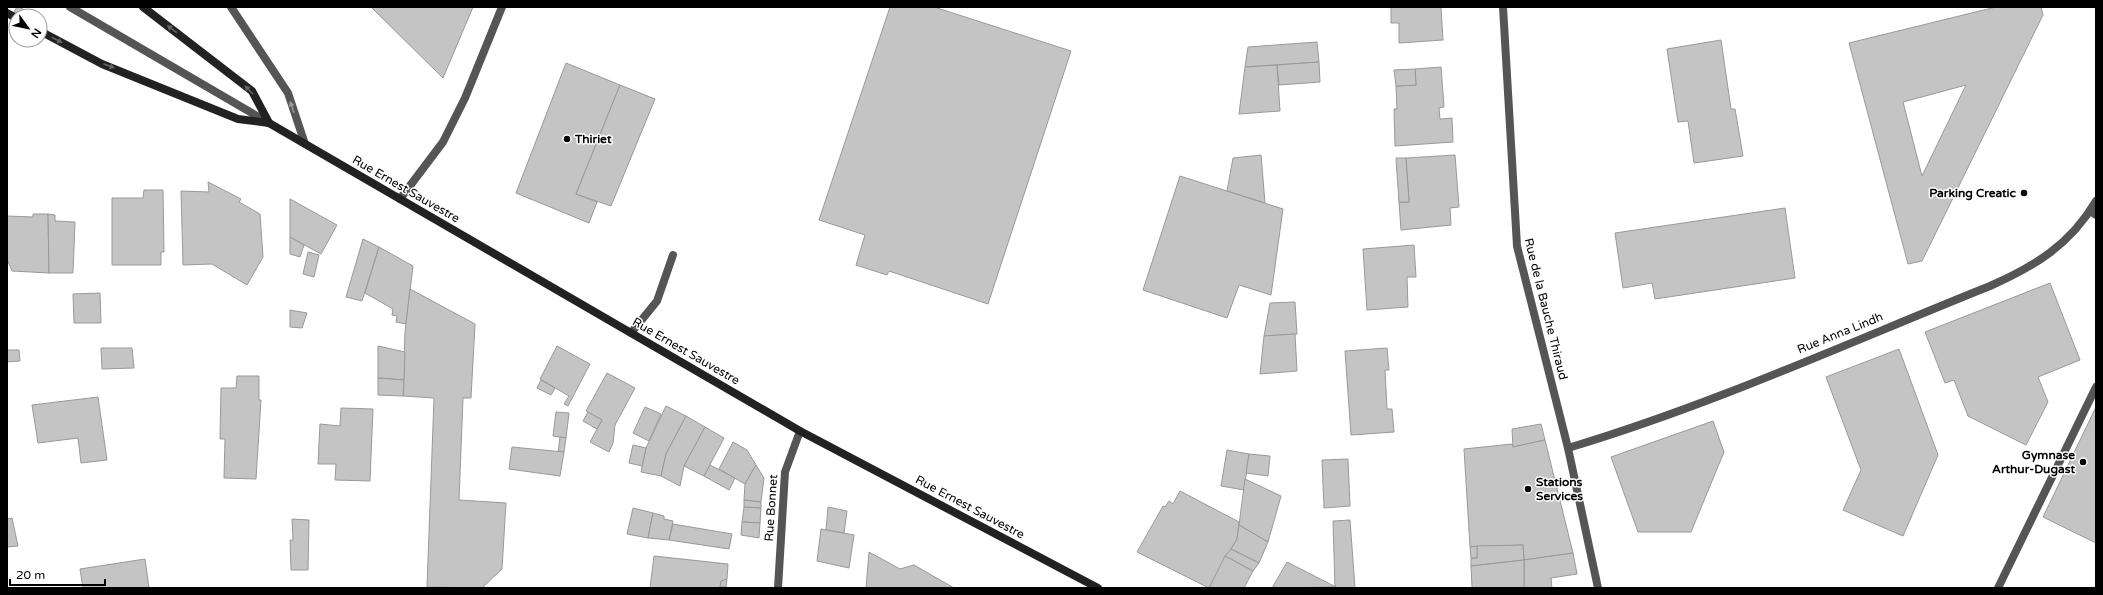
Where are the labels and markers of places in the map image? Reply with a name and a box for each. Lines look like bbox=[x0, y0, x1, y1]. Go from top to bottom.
place label: Thiriet bbox=[574, 132, 612, 146]
marker: Thiriet bbox=[562, 134, 572, 144]
place label: Parking Creatic bbox=[1929, 186, 2017, 201]
marker: Parking Creatic bbox=[2019, 188, 2029, 198]
place label: Gymnase Arthur-Dugast bbox=[1992, 448, 2075, 477]
marker: Gymnase Arthur-Dugast bbox=[2078, 457, 2088, 467]
place label: Stations Services bbox=[1536, 475, 1583, 503]
marker: Stations Services bbox=[1523, 484, 1533, 494]

